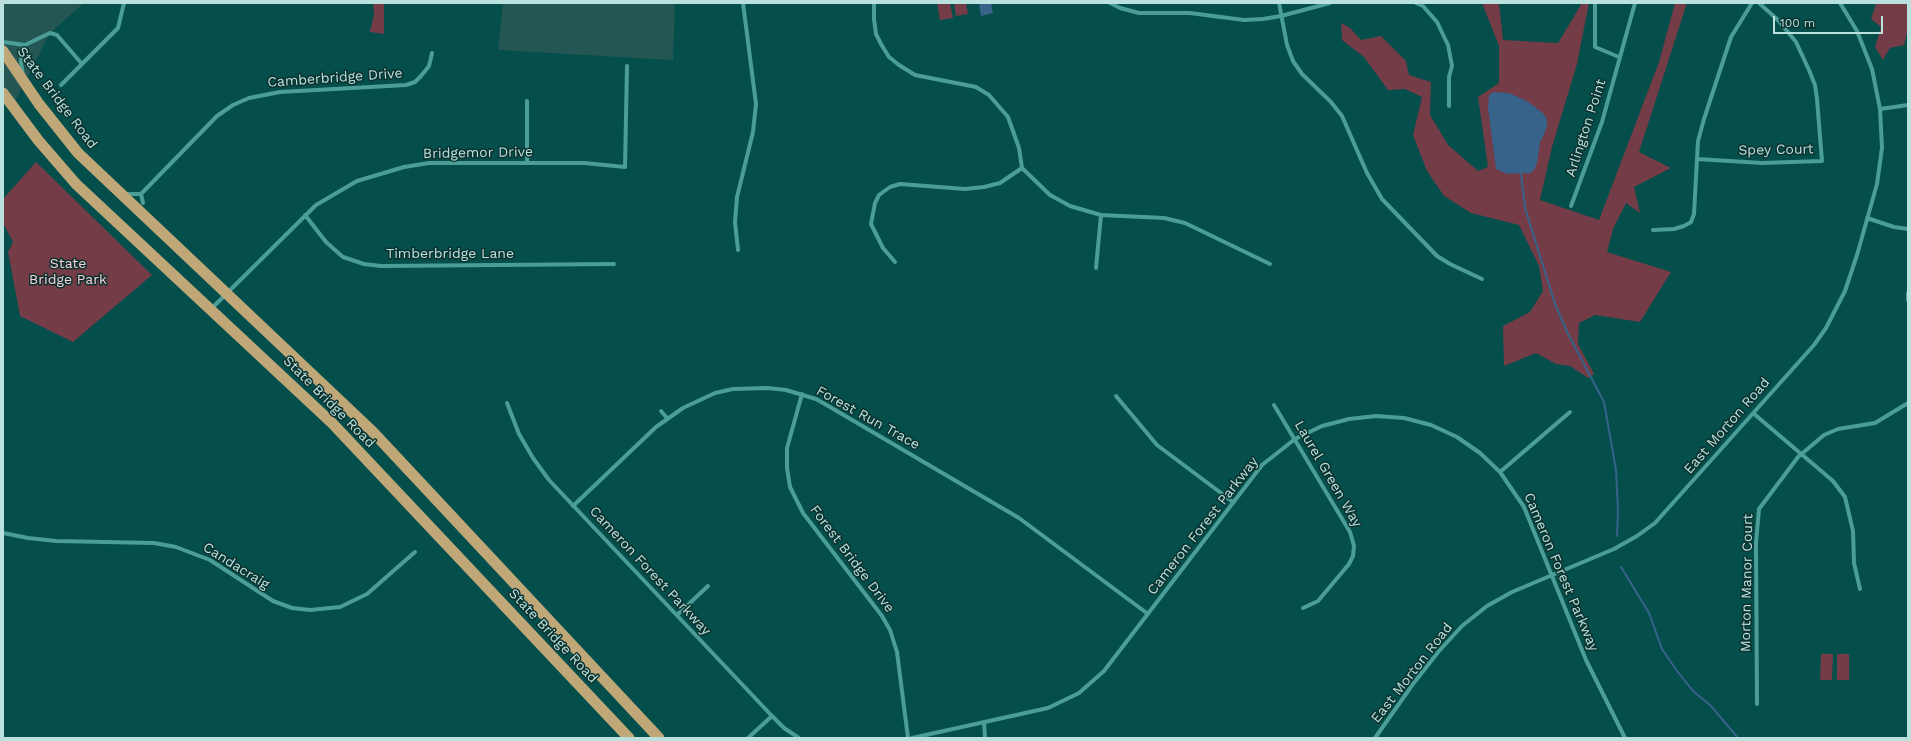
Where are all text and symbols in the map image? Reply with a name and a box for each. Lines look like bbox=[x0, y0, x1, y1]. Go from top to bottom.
scale bar bbox=[1775, 8, 1885, 34]
text: 100 m bbox=[1780, 16, 1815, 30]
street label: State Bridge Road bbox=[13, 44, 101, 152]
street label: Camberbridge Drive bbox=[267, 65, 403, 91]
street label: Arlington Point bbox=[1562, 77, 1610, 179]
street label: Spey Court bbox=[1738, 141, 1814, 159]
street label: Bridgemor Drive bbox=[423, 144, 533, 162]
street label: Timberbridge Lane bbox=[386, 246, 514, 262]
park label: State Bridge Park bbox=[29, 256, 107, 288]
street label: State Bridge Road bbox=[280, 353, 378, 451]
street label: East Morton Road bbox=[1681, 374, 1773, 478]
street label: Forest Run Trace bbox=[813, 383, 923, 453]
street label: Laurel Green Way bbox=[1291, 418, 1365, 530]
street label: Cameron Forest Parkway bbox=[1144, 454, 1262, 598]
street label: Cameron Forest Parkway bbox=[1520, 490, 1602, 654]
street label: Forest Bridge Drive bbox=[806, 502, 898, 616]
street label: Cameron Forest Parkway bbox=[586, 503, 714, 639]
street label: Morton Manor Court bbox=[1737, 514, 1757, 652]
street label: Candacraig bbox=[200, 539, 272, 593]
street label: State Bridge Road bbox=[505, 585, 601, 687]
street label: East Morton Road bbox=[1368, 620, 1456, 726]

